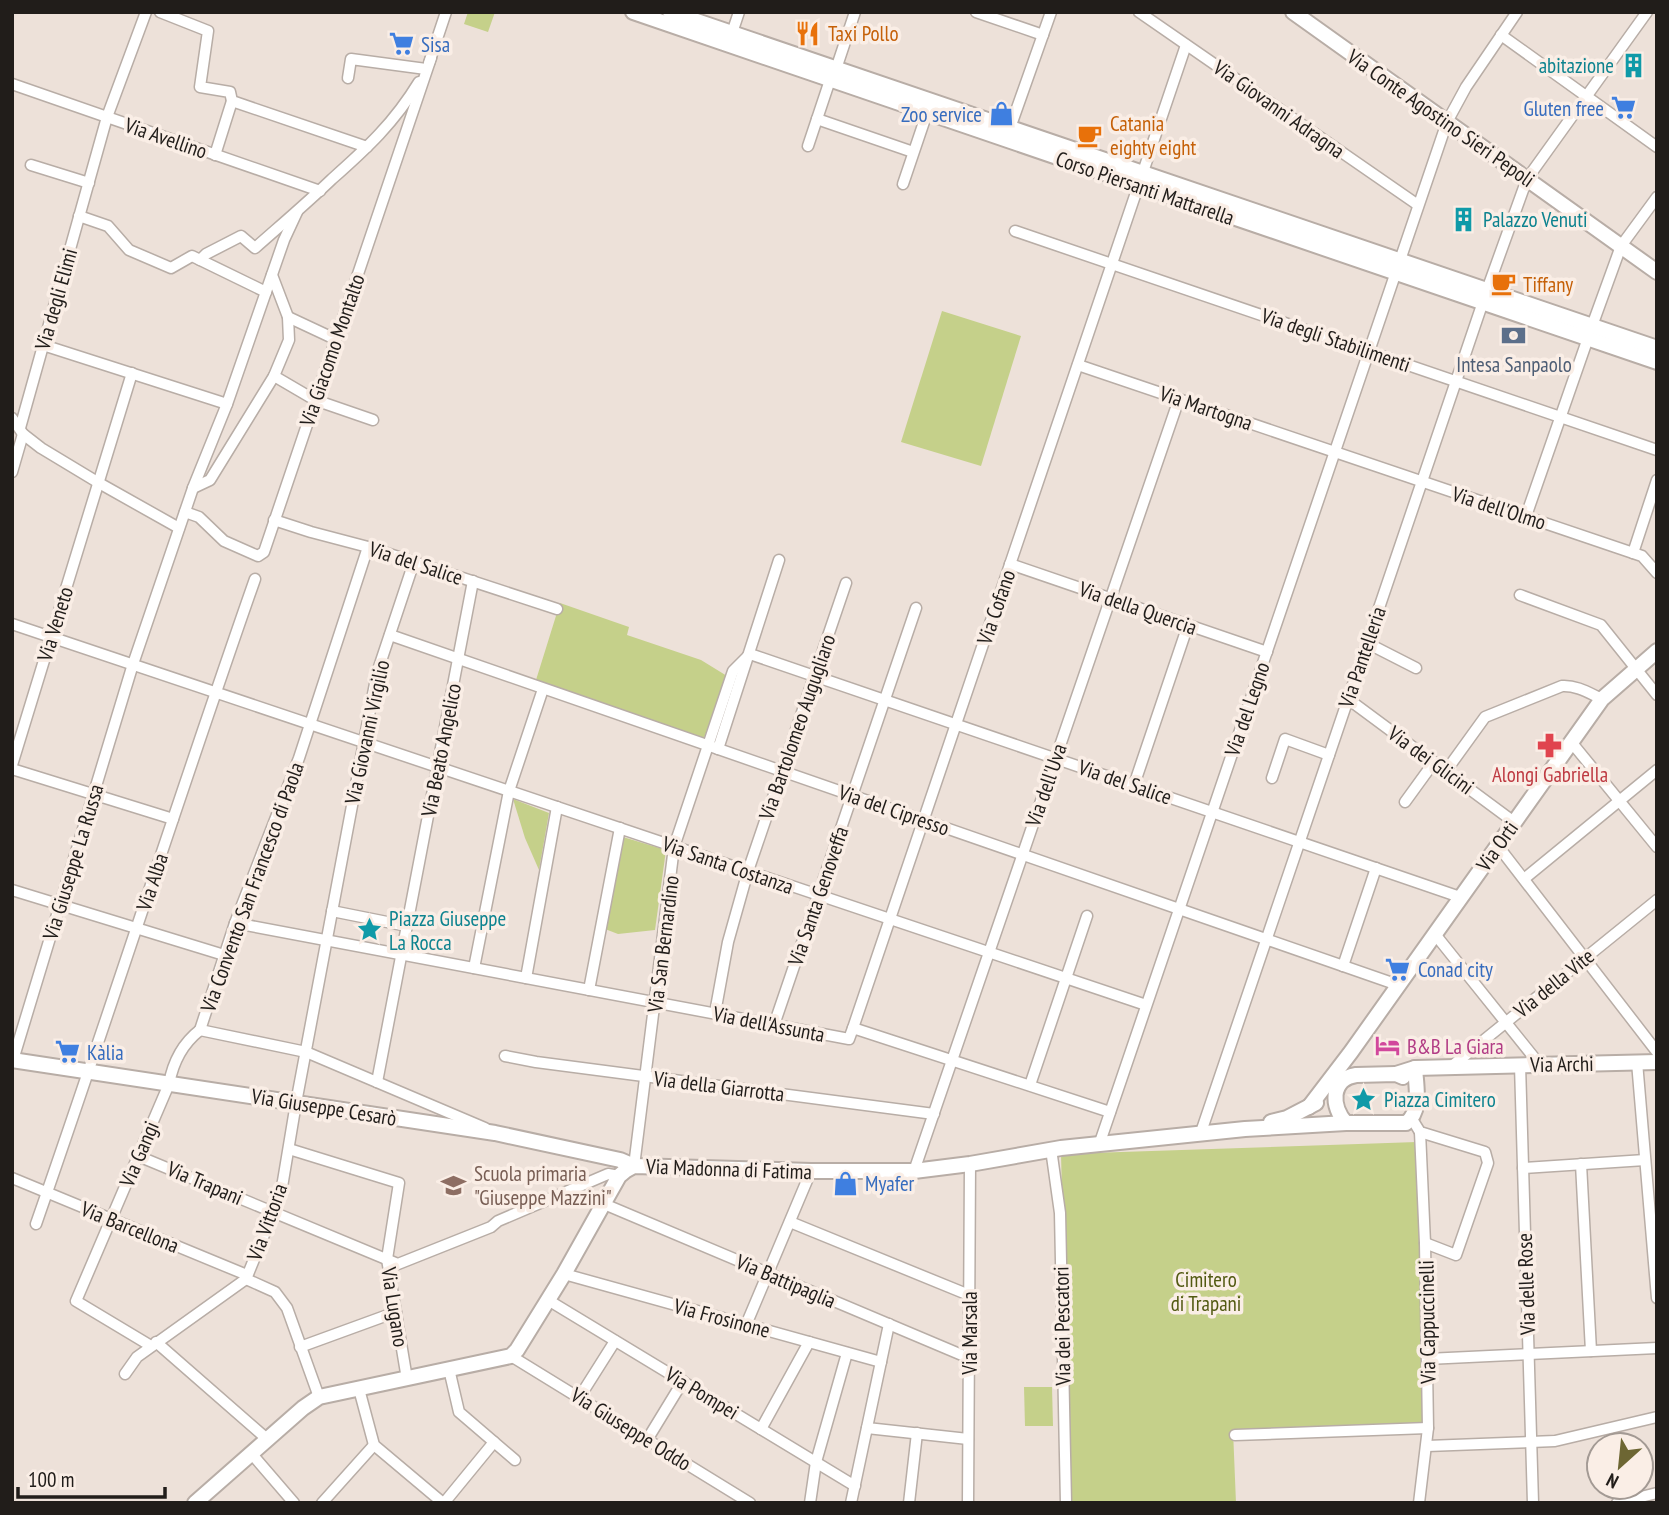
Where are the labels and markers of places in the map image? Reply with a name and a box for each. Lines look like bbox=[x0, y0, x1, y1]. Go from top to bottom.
restaurant icon: Taxi Pollo bbox=[794, 19, 822, 47]
place label: Taxi Pollo bbox=[828, 20, 898, 47]
supermarket icon: Sisa bbox=[387, 30, 415, 58]
place label: Sisa bbox=[421, 31, 450, 58]
building icon: abitazione bbox=[1620, 51, 1648, 79]
place label: abitazione bbox=[1539, 52, 1614, 79]
supermarket icon: Gluten free bbox=[1610, 94, 1638, 122]
place label: Gluten free bbox=[1523, 95, 1604, 122]
shop icon: Zoo service bbox=[988, 100, 1016, 128]
place label: Zoo service bbox=[901, 101, 982, 128]
place label: Catania eighty eight bbox=[1110, 110, 1196, 161]
cafe icon: Catania eighty eight bbox=[1076, 121, 1104, 149]
building icon: Palazzo Venuti bbox=[1449, 205, 1477, 233]
place label: Palazzo Venuti bbox=[1483, 206, 1588, 233]
cafe icon: Tiffany bbox=[1489, 270, 1517, 298]
place label: Tiffany bbox=[1523, 271, 1573, 298]
bank icon: Intesa Sanpaolo bbox=[1500, 321, 1528, 349]
place label: Intesa Sanpaolo bbox=[1456, 351, 1572, 378]
pharmacy icon: Alongi Gabriella bbox=[1536, 731, 1564, 759]
place label: Alongi Gabriella bbox=[1492, 761, 1608, 788]
place label: Piazza Giuseppe La Rocca bbox=[389, 905, 506, 956]
place icon: Piazza Giuseppe La Rocca bbox=[355, 916, 383, 944]
supermarket icon: Conad city bbox=[1384, 955, 1412, 983]
place label: Conad city bbox=[1418, 956, 1493, 983]
hotel icon: B&B La Giara bbox=[1373, 1032, 1401, 1060]
place label: B&B La Giara bbox=[1407, 1033, 1504, 1060]
supermarket icon: Kàlia bbox=[53, 1038, 81, 1066]
place label: Kàlia bbox=[87, 1039, 124, 1066]
place icon: Piazza Cimitero bbox=[1350, 1085, 1378, 1113]
place label: Piazza Cimitero bbox=[1384, 1086, 1496, 1113]
place label: Scuola primaria "Giuseppe Mazzini" bbox=[474, 1160, 612, 1211]
shop icon: Myafer bbox=[831, 1169, 859, 1197]
place label: Myafer bbox=[865, 1170, 915, 1197]
school or university icon: Scuola primaria "Giuseppe Mazzini" bbox=[440, 1171, 468, 1199]

